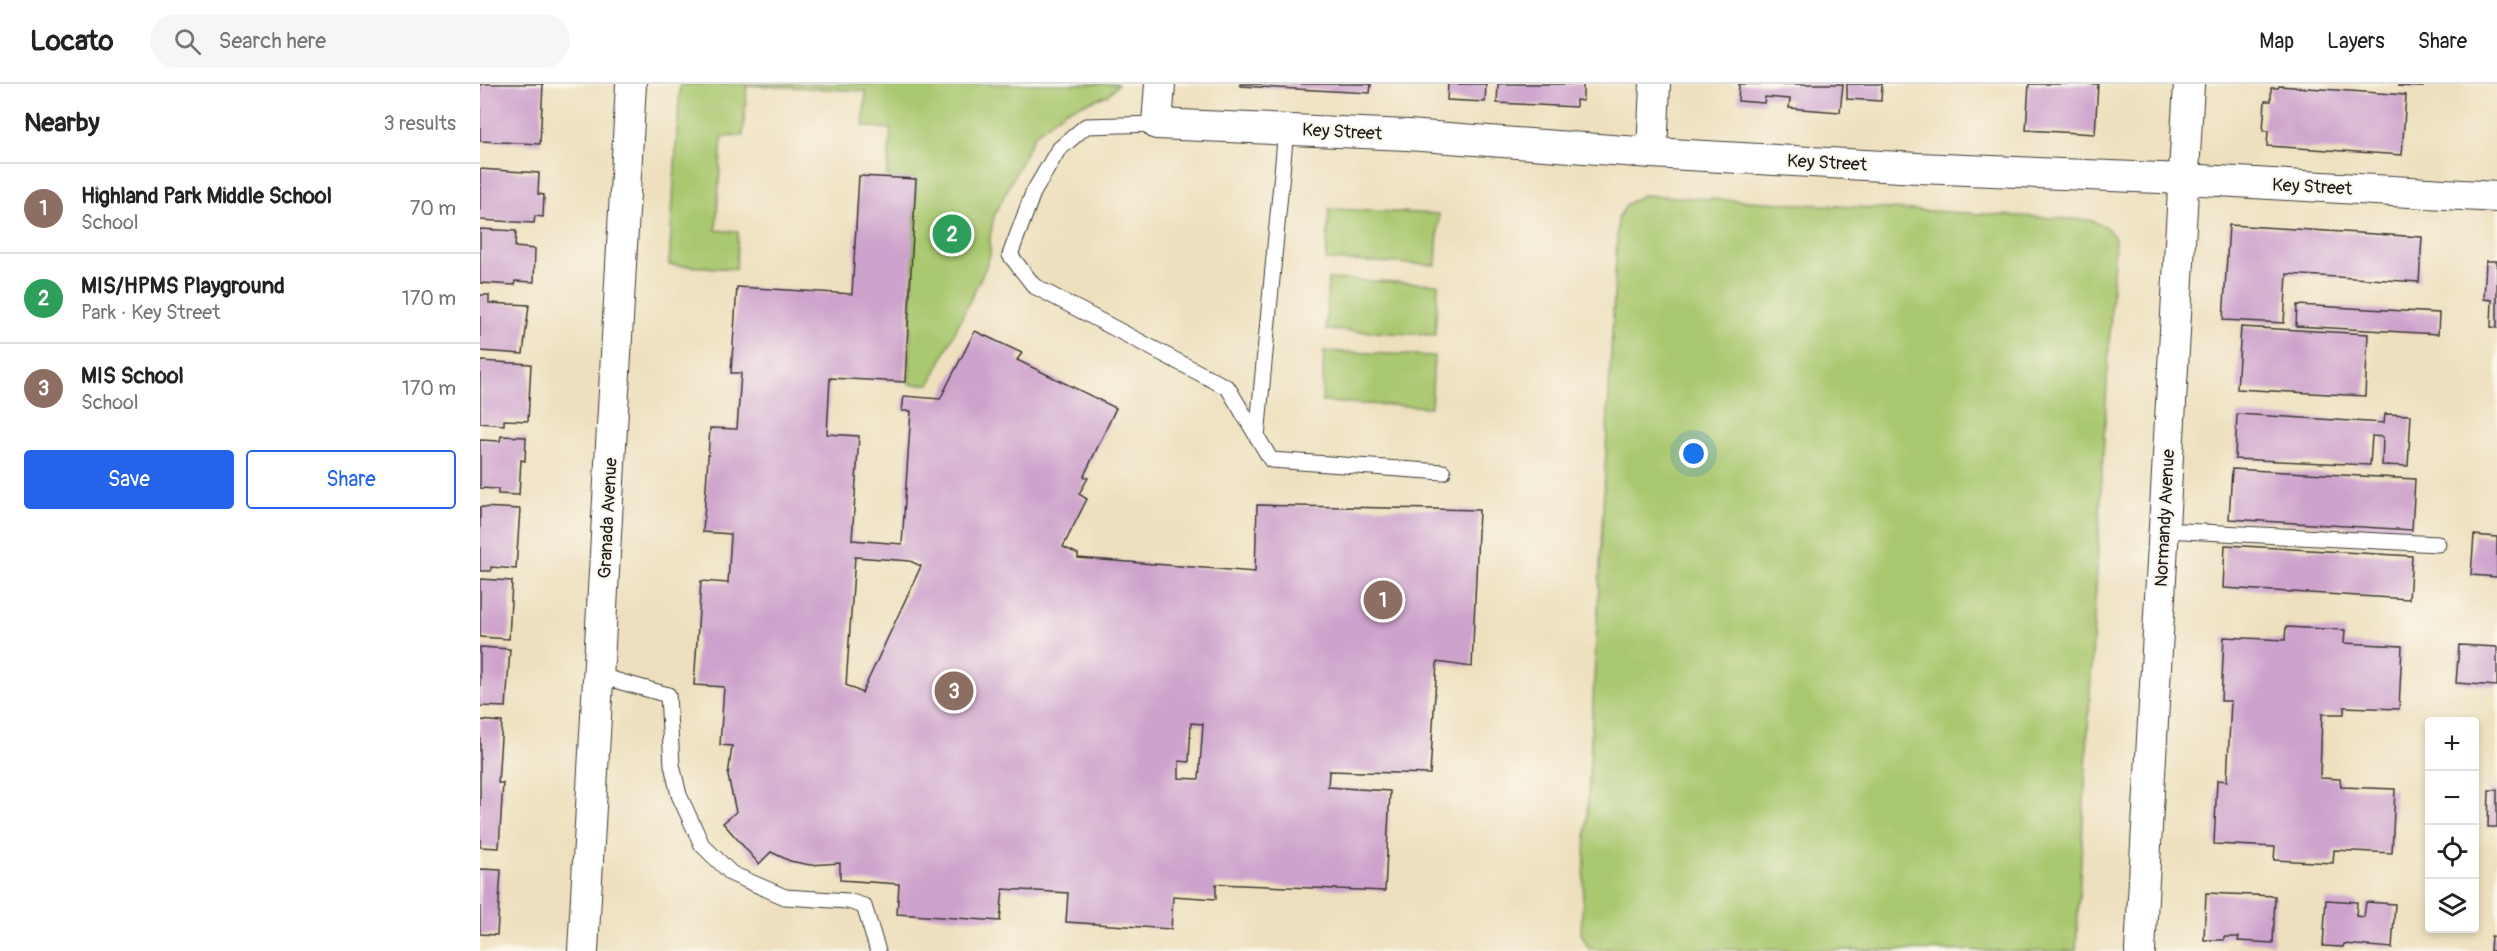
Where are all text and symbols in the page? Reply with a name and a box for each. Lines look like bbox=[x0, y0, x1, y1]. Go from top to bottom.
search box bbox=[150, 14, 570, 68]
text: Locato bbox=[30, 24, 114, 59]
icon: search bbox=[171, 25, 204, 58]
text: Search here bbox=[219, 27, 326, 55]
text: Map bbox=[2259, 28, 2294, 55]
text: Layers bbox=[2327, 28, 2385, 55]
text: Share bbox=[2418, 28, 2467, 55]
text: Nearby bbox=[24, 107, 100, 139]
text: 3 results bbox=[384, 111, 456, 136]
street label: Key Street bbox=[1301, 118, 1383, 146]
street label: Key Street bbox=[1786, 149, 1868, 177]
street label: Key Street bbox=[2271, 173, 2353, 201]
text: Highland Park Middle School bbox=[81, 182, 332, 210]
text: 1 bbox=[40, 196, 47, 221]
text: 70 m bbox=[410, 196, 456, 221]
text: School bbox=[81, 210, 138, 235]
pin: 2 bbox=[932, 212, 972, 256]
text: MIS/HPMS Playground bbox=[81, 272, 285, 300]
text: 2 bbox=[38, 286, 49, 311]
text: 170 m bbox=[402, 286, 456, 311]
text: Park · Key Street bbox=[81, 300, 220, 325]
text: MIS School bbox=[81, 362, 184, 390]
text: 3 bbox=[38, 376, 49, 401]
text: 170 m bbox=[402, 376, 456, 401]
text: School bbox=[81, 390, 138, 415]
your location bbox=[1679, 439, 1708, 468]
street label: Normandy Avenue bbox=[2150, 448, 2180, 587]
button: Save bbox=[24, 450, 234, 509]
button: Share bbox=[246, 450, 456, 509]
street label: Granada Avenue bbox=[593, 457, 623, 579]
pin: 1 bbox=[1364, 578, 1402, 622]
pin: 3 bbox=[934, 668, 974, 714]
map controls bbox=[2425, 717, 2479, 933]
button: + bbox=[2425, 717, 2479, 771]
button: − bbox=[2425, 771, 2479, 825]
button: locate bbox=[2425, 825, 2479, 879]
button: layers bbox=[2425, 879, 2479, 933]

